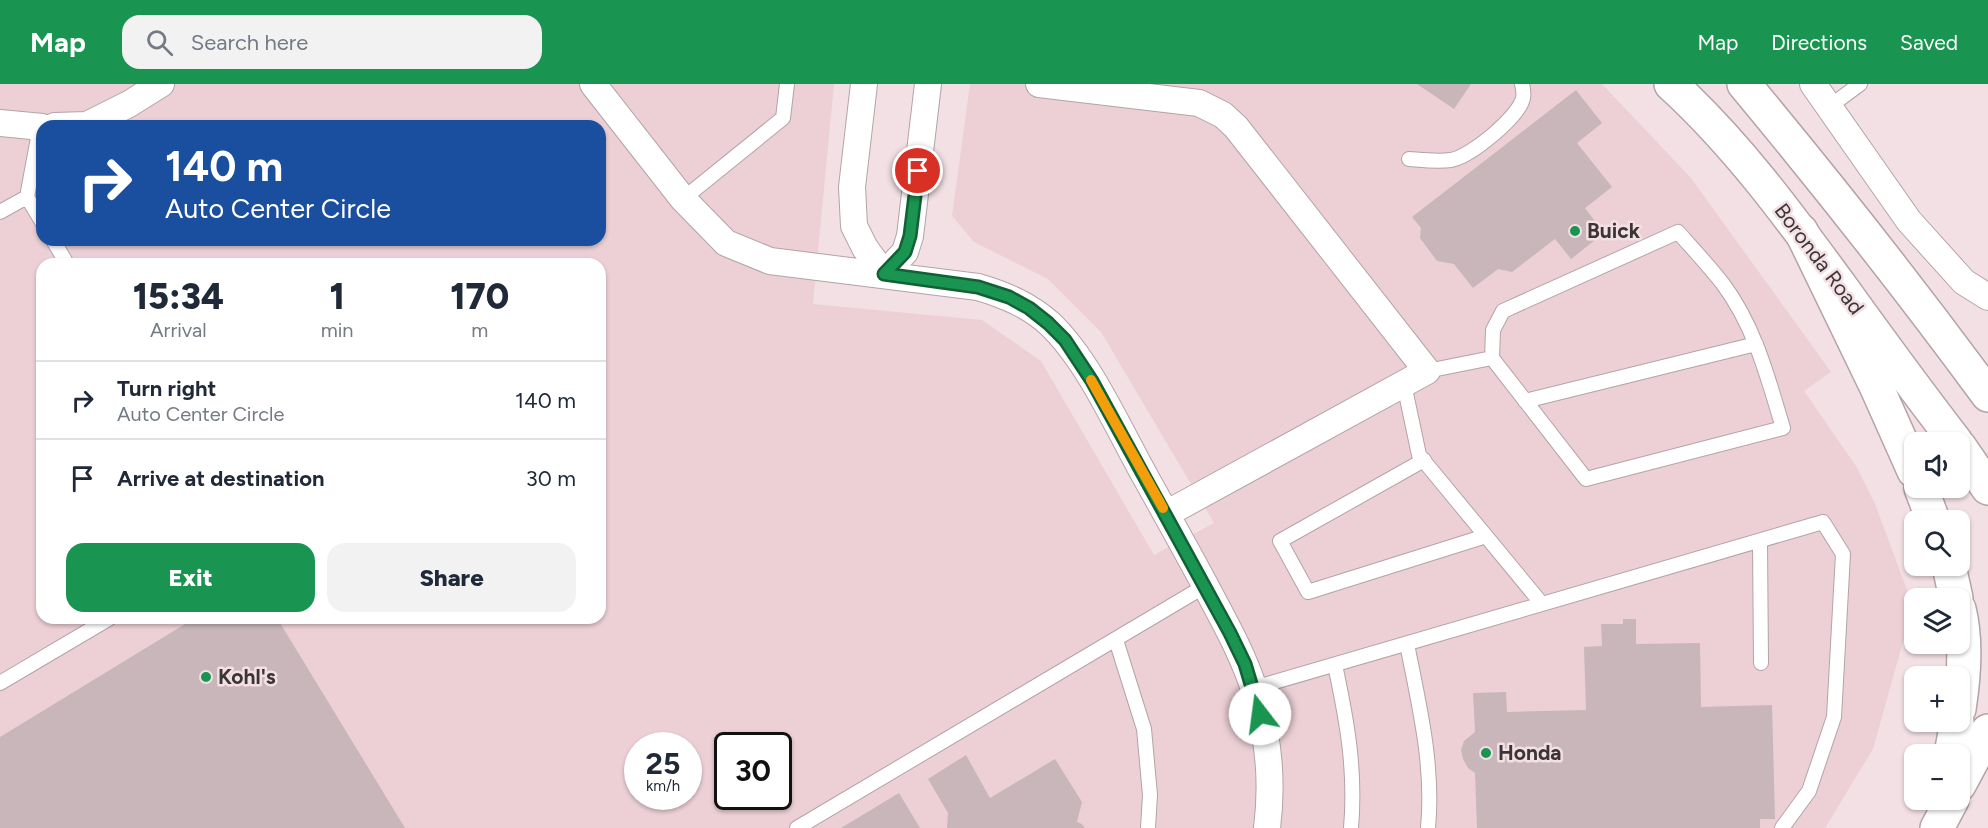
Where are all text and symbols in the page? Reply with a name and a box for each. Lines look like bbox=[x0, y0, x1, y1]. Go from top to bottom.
search box bbox=[122, 15, 542, 69]
text: Map bbox=[30, 25, 86, 59]
icon: search bbox=[143, 26, 176, 59]
text: Search here bbox=[191, 29, 308, 56]
text: Map bbox=[1697, 30, 1738, 55]
text: Directions bbox=[1771, 30, 1867, 55]
text: Saved bbox=[1900, 30, 1958, 55]
text: 140 m bbox=[165, 141, 283, 192]
icon: right bbox=[66, 144, 144, 222]
pin bbox=[892, 145, 943, 196]
icon: arrive bbox=[901, 154, 934, 187]
text: Auto Center Circle bbox=[165, 192, 391, 225]
street label: Boronda Road bbox=[1770, 198, 1869, 319]
place label: Buick bbox=[1587, 218, 1641, 243]
marker: Buick bbox=[1568, 224, 1582, 238]
text: 15:34 bbox=[133, 275, 224, 318]
text: 1 bbox=[329, 275, 345, 318]
text: 170 bbox=[450, 275, 509, 318]
text: Arrival bbox=[150, 318, 207, 342]
text: min bbox=[321, 318, 353, 342]
text: m bbox=[471, 318, 488, 342]
text: Turn right bbox=[117, 375, 216, 402]
icon: right bbox=[66, 384, 99, 417]
text: 140 m bbox=[515, 387, 576, 414]
text: Auto Center Circle bbox=[117, 402, 284, 426]
map controls bbox=[1904, 432, 1970, 810]
button: sound bbox=[1904, 432, 1970, 498]
icon: arrive bbox=[66, 462, 99, 495]
text: Arrive at destination bbox=[117, 465, 325, 492]
text: 30 m bbox=[526, 465, 576, 492]
button: search bbox=[1904, 510, 1970, 576]
button: Exit bbox=[66, 543, 315, 612]
button: Share bbox=[327, 543, 576, 612]
button: layers bbox=[1904, 588, 1970, 654]
place label: Kohl's bbox=[218, 664, 276, 689]
button: + bbox=[1904, 666, 1970, 732]
marker: Kohl's bbox=[199, 670, 213, 684]
position arrow bbox=[1228, 682, 1292, 746]
speed limit sign: 30 bbox=[714, 732, 792, 810]
place label: Honda bbox=[1498, 740, 1562, 765]
button: − bbox=[1904, 744, 1970, 810]
text: 25 bbox=[646, 745, 680, 782]
marker: Honda bbox=[1479, 746, 1493, 760]
text: km/h bbox=[646, 777, 680, 795]

